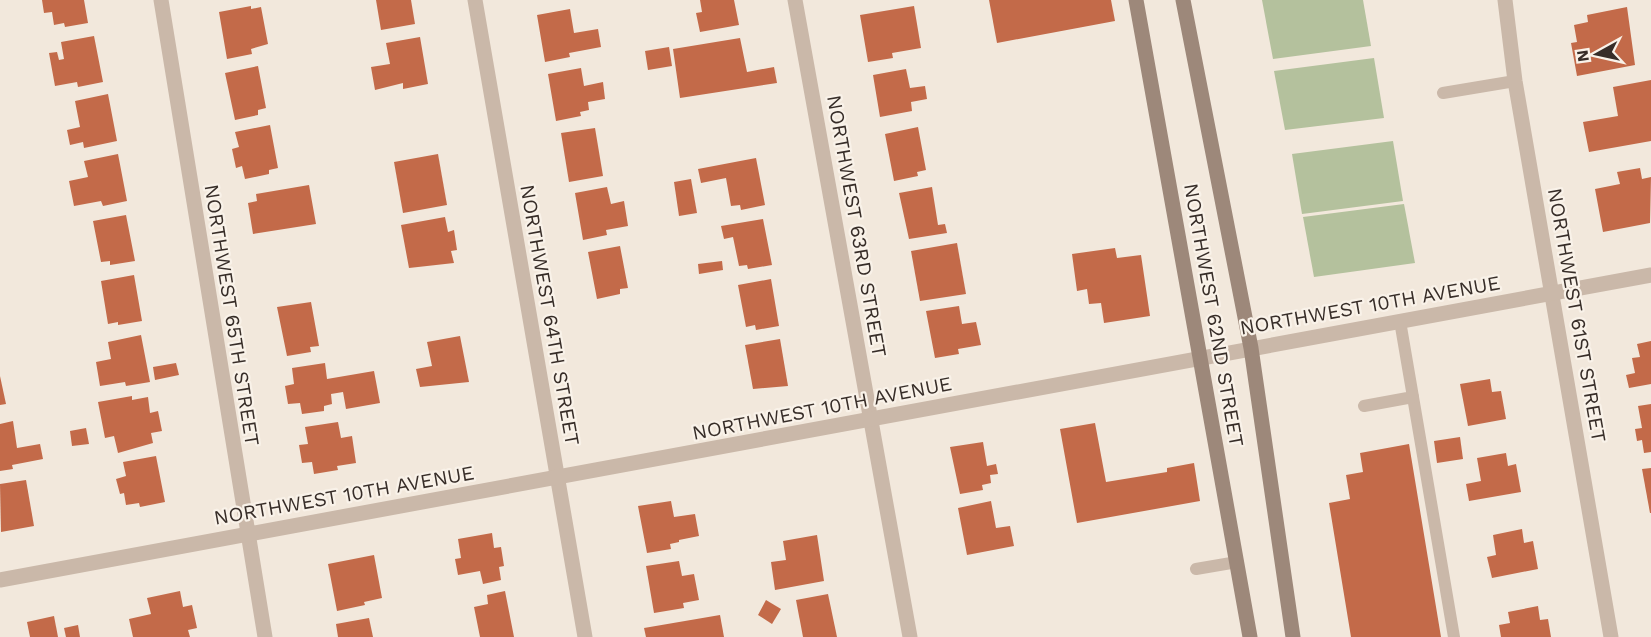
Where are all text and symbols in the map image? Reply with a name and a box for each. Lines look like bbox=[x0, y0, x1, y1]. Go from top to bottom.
north arrow bbox=[1567, 24, 1627, 84]
text: N bbox=[1572, 49, 1593, 63]
street label: NORTHWEST 63RD STREET bbox=[822, 93, 892, 359]
street label: NORTHWEST 62ND STREET bbox=[1179, 182, 1249, 448]
street label: NORTHWEST 65TH STREET bbox=[199, 183, 265, 447]
street label: NORTHWEST 64TH STREET bbox=[515, 183, 585, 447]
street label: NORTHWEST 61ST STREET bbox=[1543, 186, 1611, 444]
street label: NORTHWEST 10TH AVENUE bbox=[1238, 270, 1502, 340]
street label: NORTHWEST 10TH AVENUE bbox=[690, 371, 954, 445]
street label: NORTHWEST 10TH AVENUE bbox=[212, 460, 476, 530]

